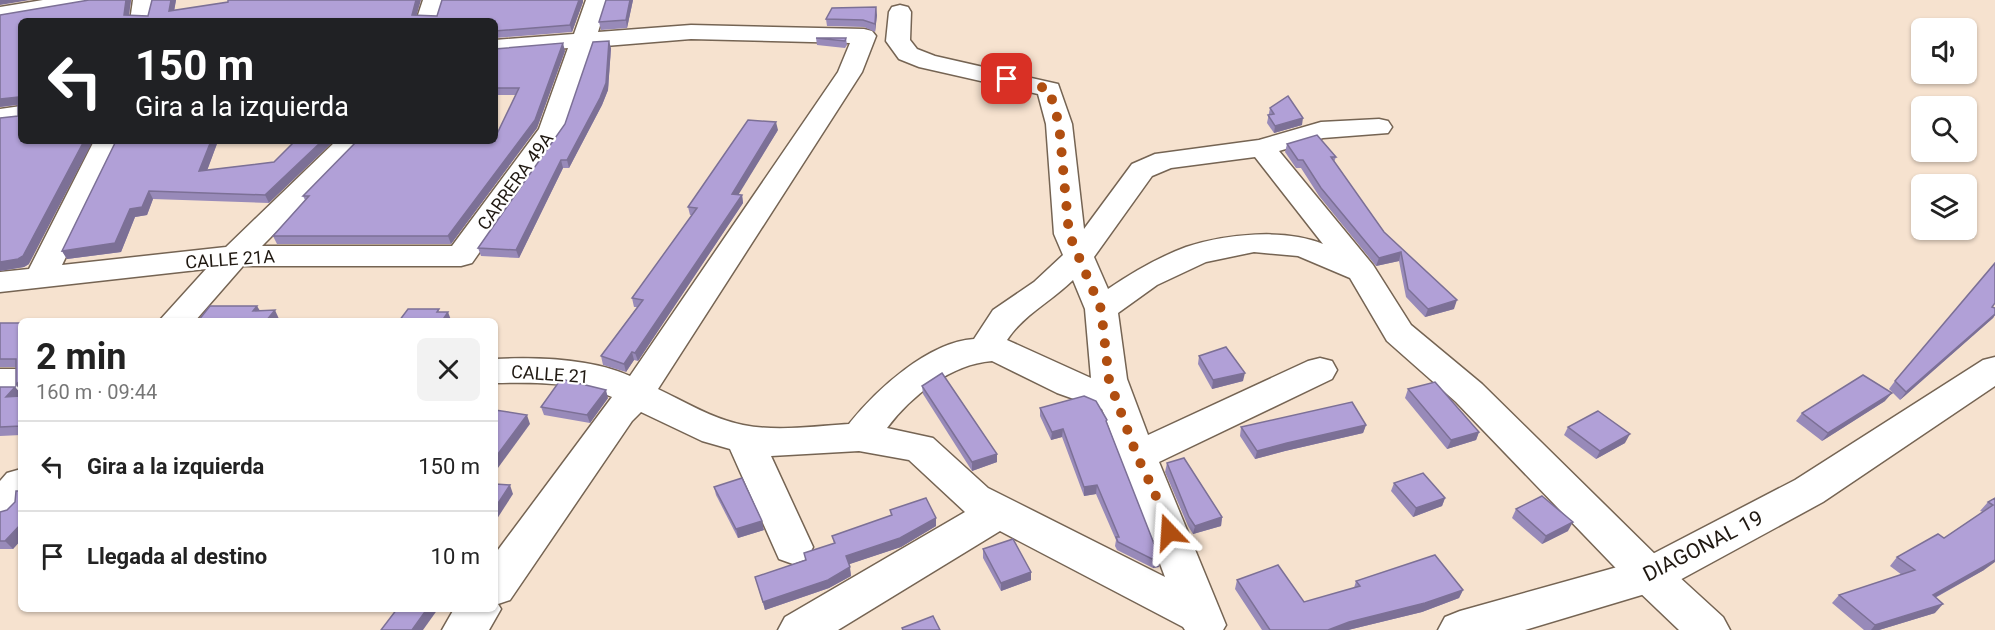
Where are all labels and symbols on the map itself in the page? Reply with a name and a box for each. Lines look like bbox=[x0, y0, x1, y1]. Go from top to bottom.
pin bbox=[981, 53, 1032, 104]
street label: CARRERA 49A bbox=[473, 128, 557, 234]
street label: CALLE 21A bbox=[185, 245, 276, 273]
street label: CALLE 21 bbox=[510, 361, 590, 387]
position arrow bbox=[1137, 500, 1201, 564]
street label: DIAGONAL 19 bbox=[1639, 506, 1767, 586]

